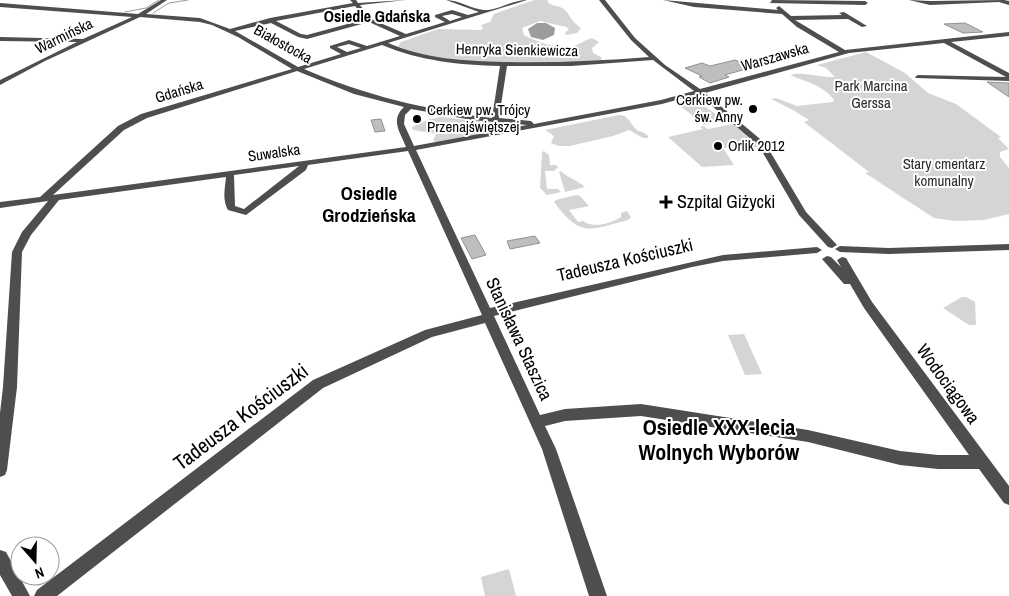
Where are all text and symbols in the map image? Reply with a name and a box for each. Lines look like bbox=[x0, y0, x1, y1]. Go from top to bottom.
district label: Osiedle Gdańska bbox=[324, 5, 431, 27]
street label: Warmińska bbox=[31, 13, 96, 59]
street label: Białostocka bbox=[250, 19, 316, 68]
street label: Warszawska bbox=[739, 37, 811, 76]
street label: Henryka Sienkiewicza bbox=[456, 38, 579, 61]
street label: Gdańska bbox=[152, 73, 206, 108]
park label: Park Marcina Gerssa bbox=[834, 75, 908, 113]
place label: Cerkiew pw. św. Anny bbox=[676, 89, 744, 127]
place label: Cerkiew pw. Trójcy Przenajświętszej bbox=[427, 99, 531, 137]
marker: Cerkiew pw. św. Anny bbox=[747, 103, 759, 115]
marker: Cerkiew pw. Trójcy Przenajświętszej bbox=[411, 113, 423, 125]
place label: Orlik 2012 bbox=[728, 135, 785, 156]
street label: Suwalska bbox=[246, 138, 302, 167]
marker: Orlik 2012 bbox=[712, 140, 724, 152]
park label: Stary cmentarz komunalny bbox=[903, 153, 985, 191]
district label: Osiedle Grodzieńska bbox=[322, 180, 416, 228]
place label: Szpital Giżycki bbox=[677, 189, 775, 214]
marker: Szpital Giżycki bbox=[659, 195, 673, 209]
street label: Tadeusza Kościuszki bbox=[554, 232, 695, 287]
street label: Stanisława Staszica bbox=[480, 273, 559, 404]
street label: Wodociągowa bbox=[911, 339, 986, 429]
street label: Tadeusza Kościuszki bbox=[167, 356, 314, 477]
district label: Osiedle XXX-lecia Wolnych Wyborów bbox=[639, 412, 800, 467]
north arrow bbox=[10, 536, 60, 586]
text: N bbox=[32, 563, 46, 583]

